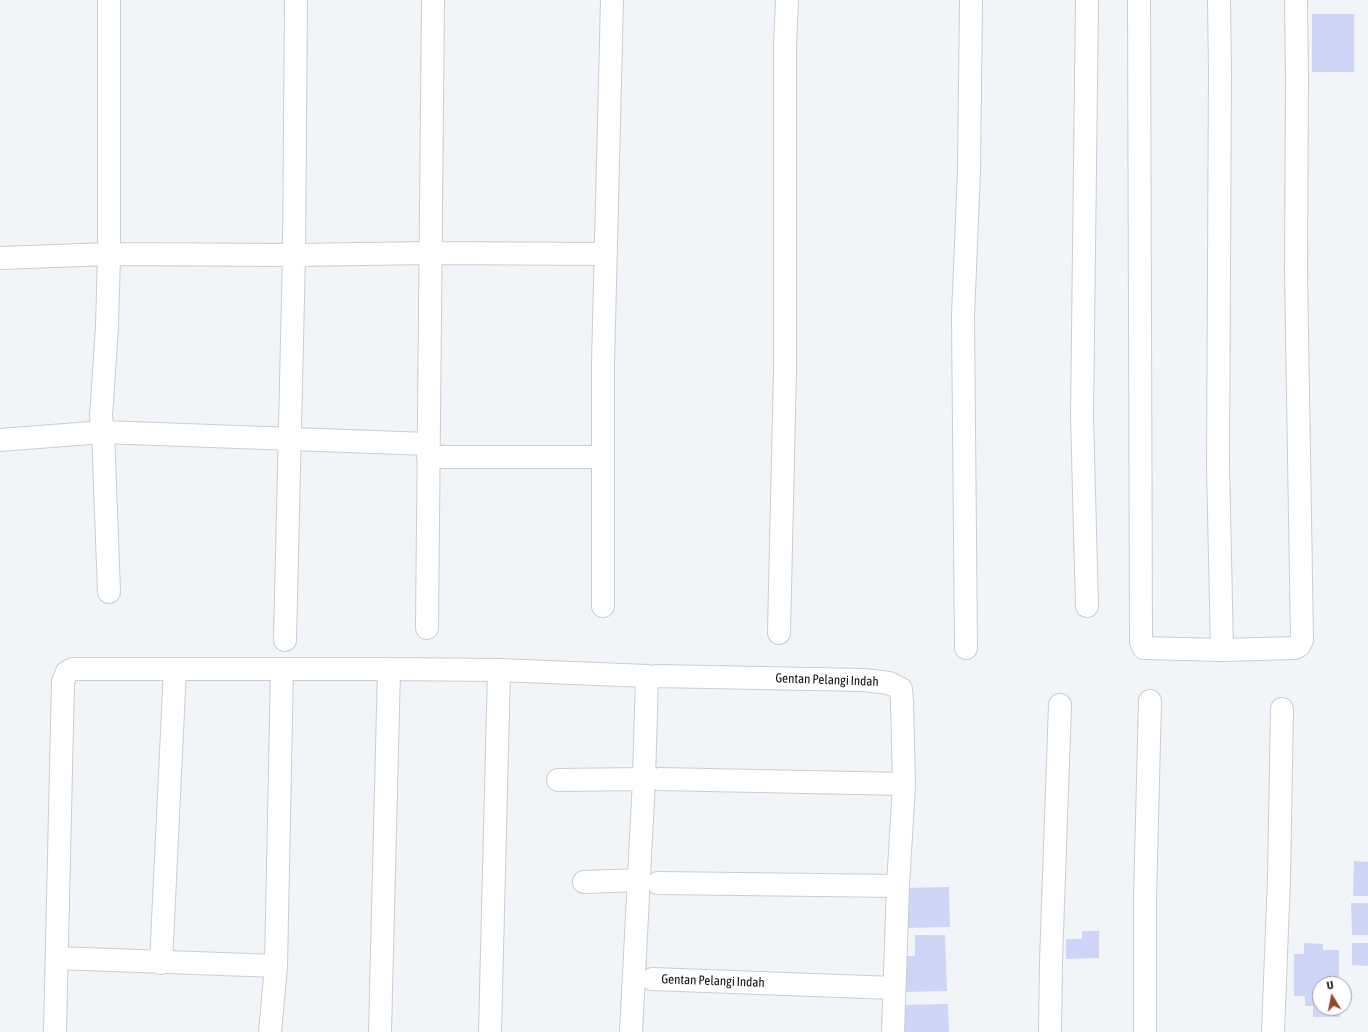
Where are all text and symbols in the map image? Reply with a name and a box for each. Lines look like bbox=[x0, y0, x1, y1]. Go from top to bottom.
street label: Gentan Pelangi Indah bbox=[775, 670, 879, 690]
street label: Gentan Pelangi Indah bbox=[661, 971, 765, 991]
north arrow bbox=[1312, 976, 1352, 1016]
text: U bbox=[1326, 979, 1334, 992]

